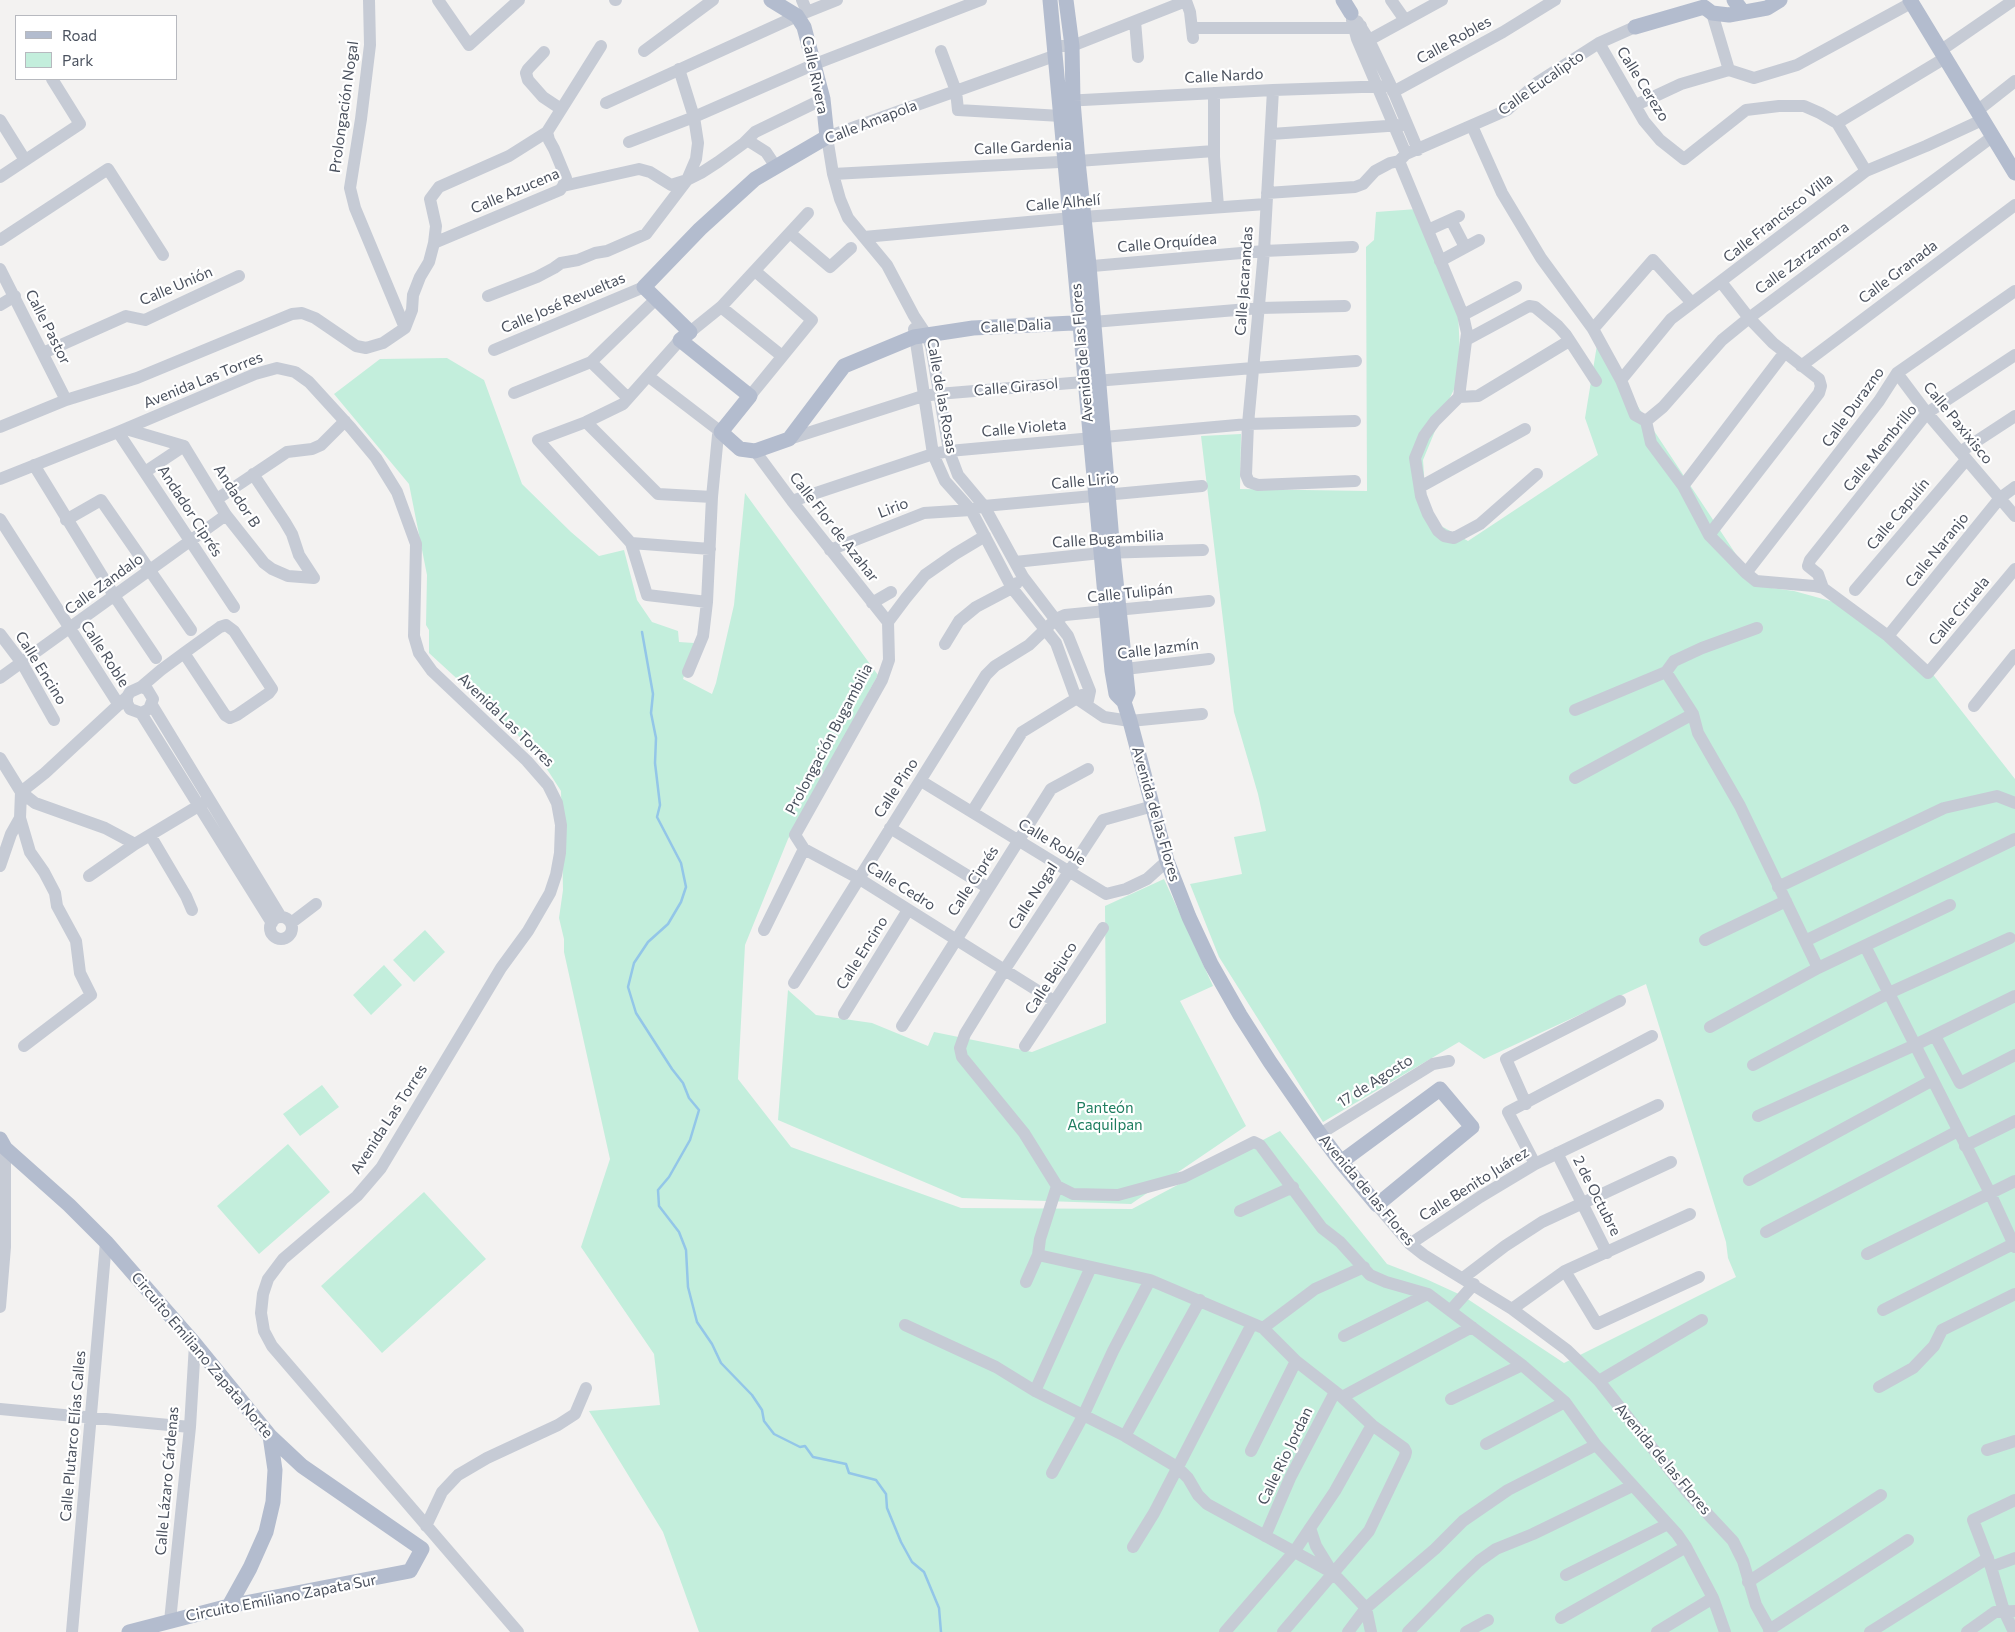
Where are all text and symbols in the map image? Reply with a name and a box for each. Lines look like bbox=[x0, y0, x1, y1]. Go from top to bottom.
street label: Calle Robles bbox=[1414, 12, 1494, 68]
legend bbox=[15, 15, 178, 80]
text: Road bbox=[62, 26, 97, 44]
street label: Calle Rivera bbox=[798, 34, 832, 116]
street label: Prolongación Nogal bbox=[326, 40, 362, 174]
street label: Calle Cerezo bbox=[1613, 43, 1673, 125]
street label: Calle Eucalipto bbox=[1495, 47, 1587, 119]
text: Park bbox=[62, 51, 93, 69]
street label: Calle Nardo bbox=[1184, 65, 1264, 87]
street label: Calle Amapola bbox=[822, 96, 920, 148]
street label: Calle Gardenia bbox=[974, 135, 1072, 159]
street label: Calle Azucena bbox=[468, 164, 562, 218]
street label: Calle Francisco Villa bbox=[1720, 170, 1836, 266]
street label: Calle Alhelí bbox=[1025, 191, 1101, 215]
street label: Calle Zarzamora bbox=[1752, 218, 1852, 298]
street label: Calle Jacarandas bbox=[1231, 226, 1257, 336]
street label: Calle Orquídea bbox=[1116, 230, 1218, 256]
street label: Calle Granada bbox=[1855, 236, 1941, 308]
street label: Calle Unión bbox=[137, 263, 215, 309]
street label: Calle José Revueltas bbox=[498, 269, 628, 337]
street label: Avenida de las Flores bbox=[1067, 283, 1097, 423]
street label: Calle Pastor bbox=[21, 287, 75, 367]
street label: Calle Dalia bbox=[980, 315, 1052, 337]
street label: Calle de las Rosas bbox=[923, 337, 961, 455]
street label: Avenida Las Torres bbox=[141, 348, 265, 412]
street label: Calle Durazno bbox=[1818, 363, 1888, 451]
street label: Calle Girasol bbox=[973, 374, 1059, 400]
street label: Calle Paxixisco bbox=[1919, 378, 1997, 468]
street label: Calle Membrillo bbox=[1839, 401, 1921, 495]
street label: Calle Violeta bbox=[981, 415, 1067, 441]
street label: Andador B bbox=[210, 461, 264, 531]
street label: Andador Ciprés bbox=[154, 462, 226, 560]
street label: Calle Flor de Azahar bbox=[786, 469, 882, 585]
street label: Calle Lirio bbox=[1050, 469, 1120, 493]
street label: Calle Capulín bbox=[1863, 474, 1933, 554]
street label: Lirio bbox=[875, 494, 911, 522]
street label: Calle Naranjo bbox=[1901, 509, 1973, 591]
street label: Calle Bugambilia bbox=[1052, 526, 1164, 552]
street label: Calle Zandalo bbox=[61, 550, 147, 618]
street label: Calle Ciruela bbox=[1925, 573, 1993, 649]
street label: Calle Tulipán bbox=[1086, 580, 1174, 606]
street label: Calle Roble bbox=[77, 617, 133, 691]
street label: Calle Encino bbox=[11, 628, 71, 708]
street label: Calle Jazmín bbox=[1116, 635, 1200, 663]
street label: Prolongación Bugambilia bbox=[782, 660, 876, 818]
street label: Avenida Las Torres bbox=[454, 669, 558, 771]
street label: Avenida de las Flores bbox=[1128, 744, 1184, 884]
street label: Calle Pino bbox=[870, 755, 922, 821]
street label: Calle Roble bbox=[1015, 815, 1089, 869]
street label: Calle Ciprés bbox=[944, 843, 1002, 919]
street label: Calle Cedro bbox=[863, 858, 939, 914]
street label: Calle Nogal bbox=[1005, 859, 1061, 933]
street label: Calle Encino bbox=[832, 913, 892, 993]
street label: Calle Bejuco bbox=[1021, 938, 1081, 1018]
street label: 17 de Agosto bbox=[1334, 1051, 1416, 1111]
street label: Avenida Las Torres bbox=[347, 1061, 431, 1177]
park label: Panteón Acaquilpan bbox=[1067, 1099, 1143, 1134]
street label: Avenida de las Flores bbox=[1315, 1131, 1419, 1249]
street label: Calle Benito Juárez bbox=[1416, 1143, 1532, 1225]
street label: 2 de Octubre bbox=[1569, 1153, 1625, 1239]
street label: Circuito Emiliano Zapata Norte bbox=[127, 1268, 277, 1442]
street label: Calle Plutarco Elías Calles bbox=[57, 1350, 89, 1522]
street label: Avenida de las Flores bbox=[1611, 1400, 1715, 1518]
street label: Calle Rio Jordan bbox=[1254, 1404, 1316, 1508]
street label: Calle Lázaro Cárdenas bbox=[152, 1406, 182, 1556]
street label: Circuito Emiliano Zapata Sur bbox=[184, 1571, 378, 1625]

